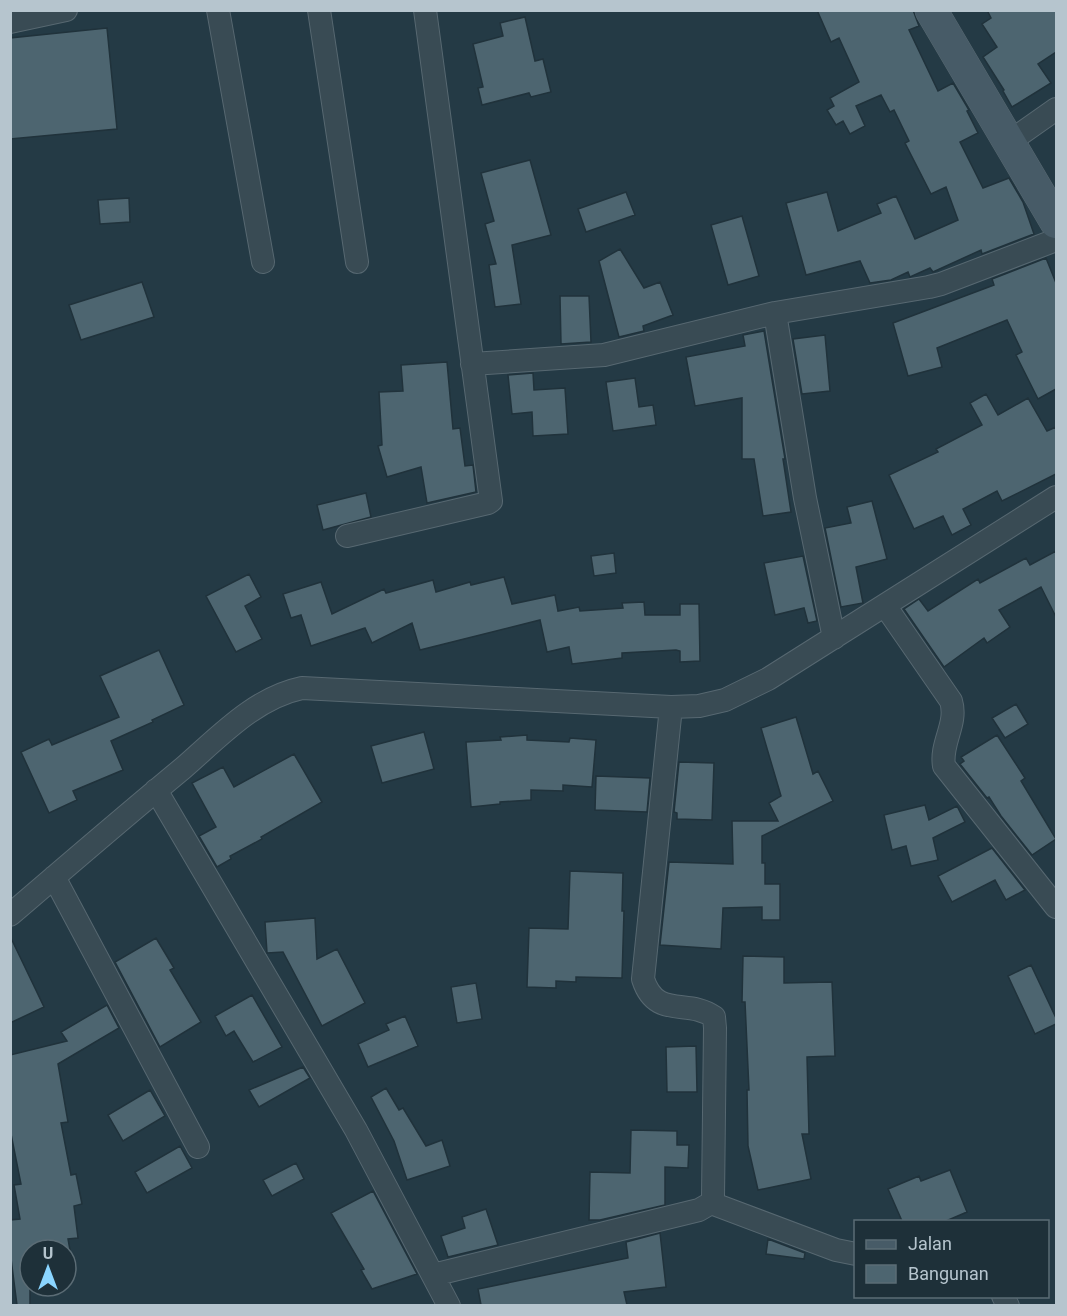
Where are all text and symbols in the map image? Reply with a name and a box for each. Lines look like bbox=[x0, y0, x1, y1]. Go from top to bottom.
legend bbox=[854, 1220, 1049, 1298]
text: Jalan bbox=[908, 1233, 952, 1254]
north arrow bbox=[18, 1238, 78, 1298]
text: U bbox=[43, 1244, 53, 1263]
text: Bangunan bbox=[908, 1263, 989, 1284]

